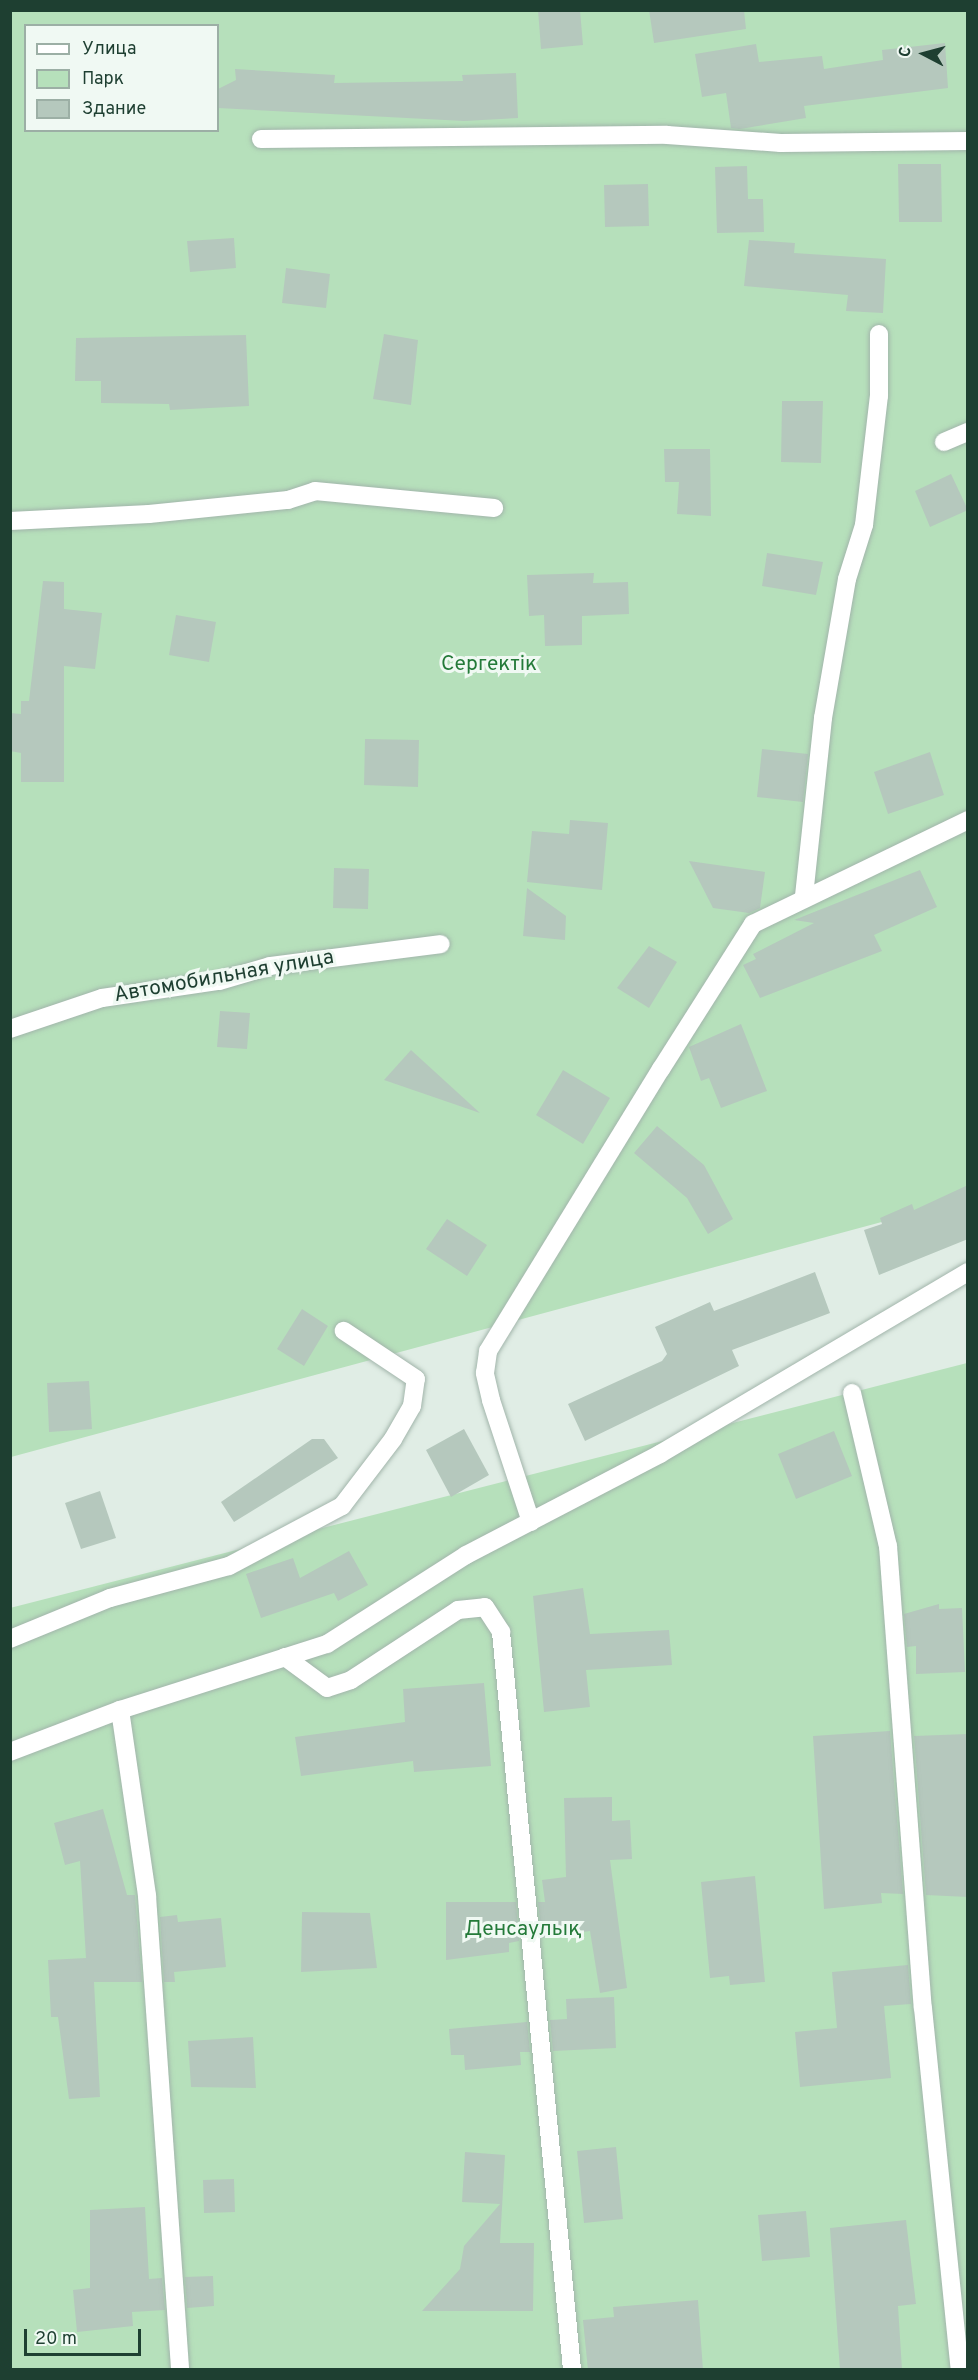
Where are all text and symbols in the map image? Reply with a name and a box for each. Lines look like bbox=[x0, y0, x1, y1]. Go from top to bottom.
legend bbox=[24, 24, 219, 132]
north arrow bbox=[894, 24, 954, 84]
text: Улица bbox=[82, 38, 136, 61]
text: С bbox=[896, 46, 917, 58]
text: Парк bbox=[82, 68, 124, 91]
text: Здание bbox=[82, 98, 146, 121]
park label: Сергектік bbox=[441, 652, 537, 678]
street label: Автомобильная улица bbox=[112, 945, 336, 1009]
park label: Денсаулық bbox=[464, 1917, 582, 1943]
scale bar bbox=[27, 2317, 144, 2355]
text: 20 m bbox=[35, 2328, 77, 2351]

